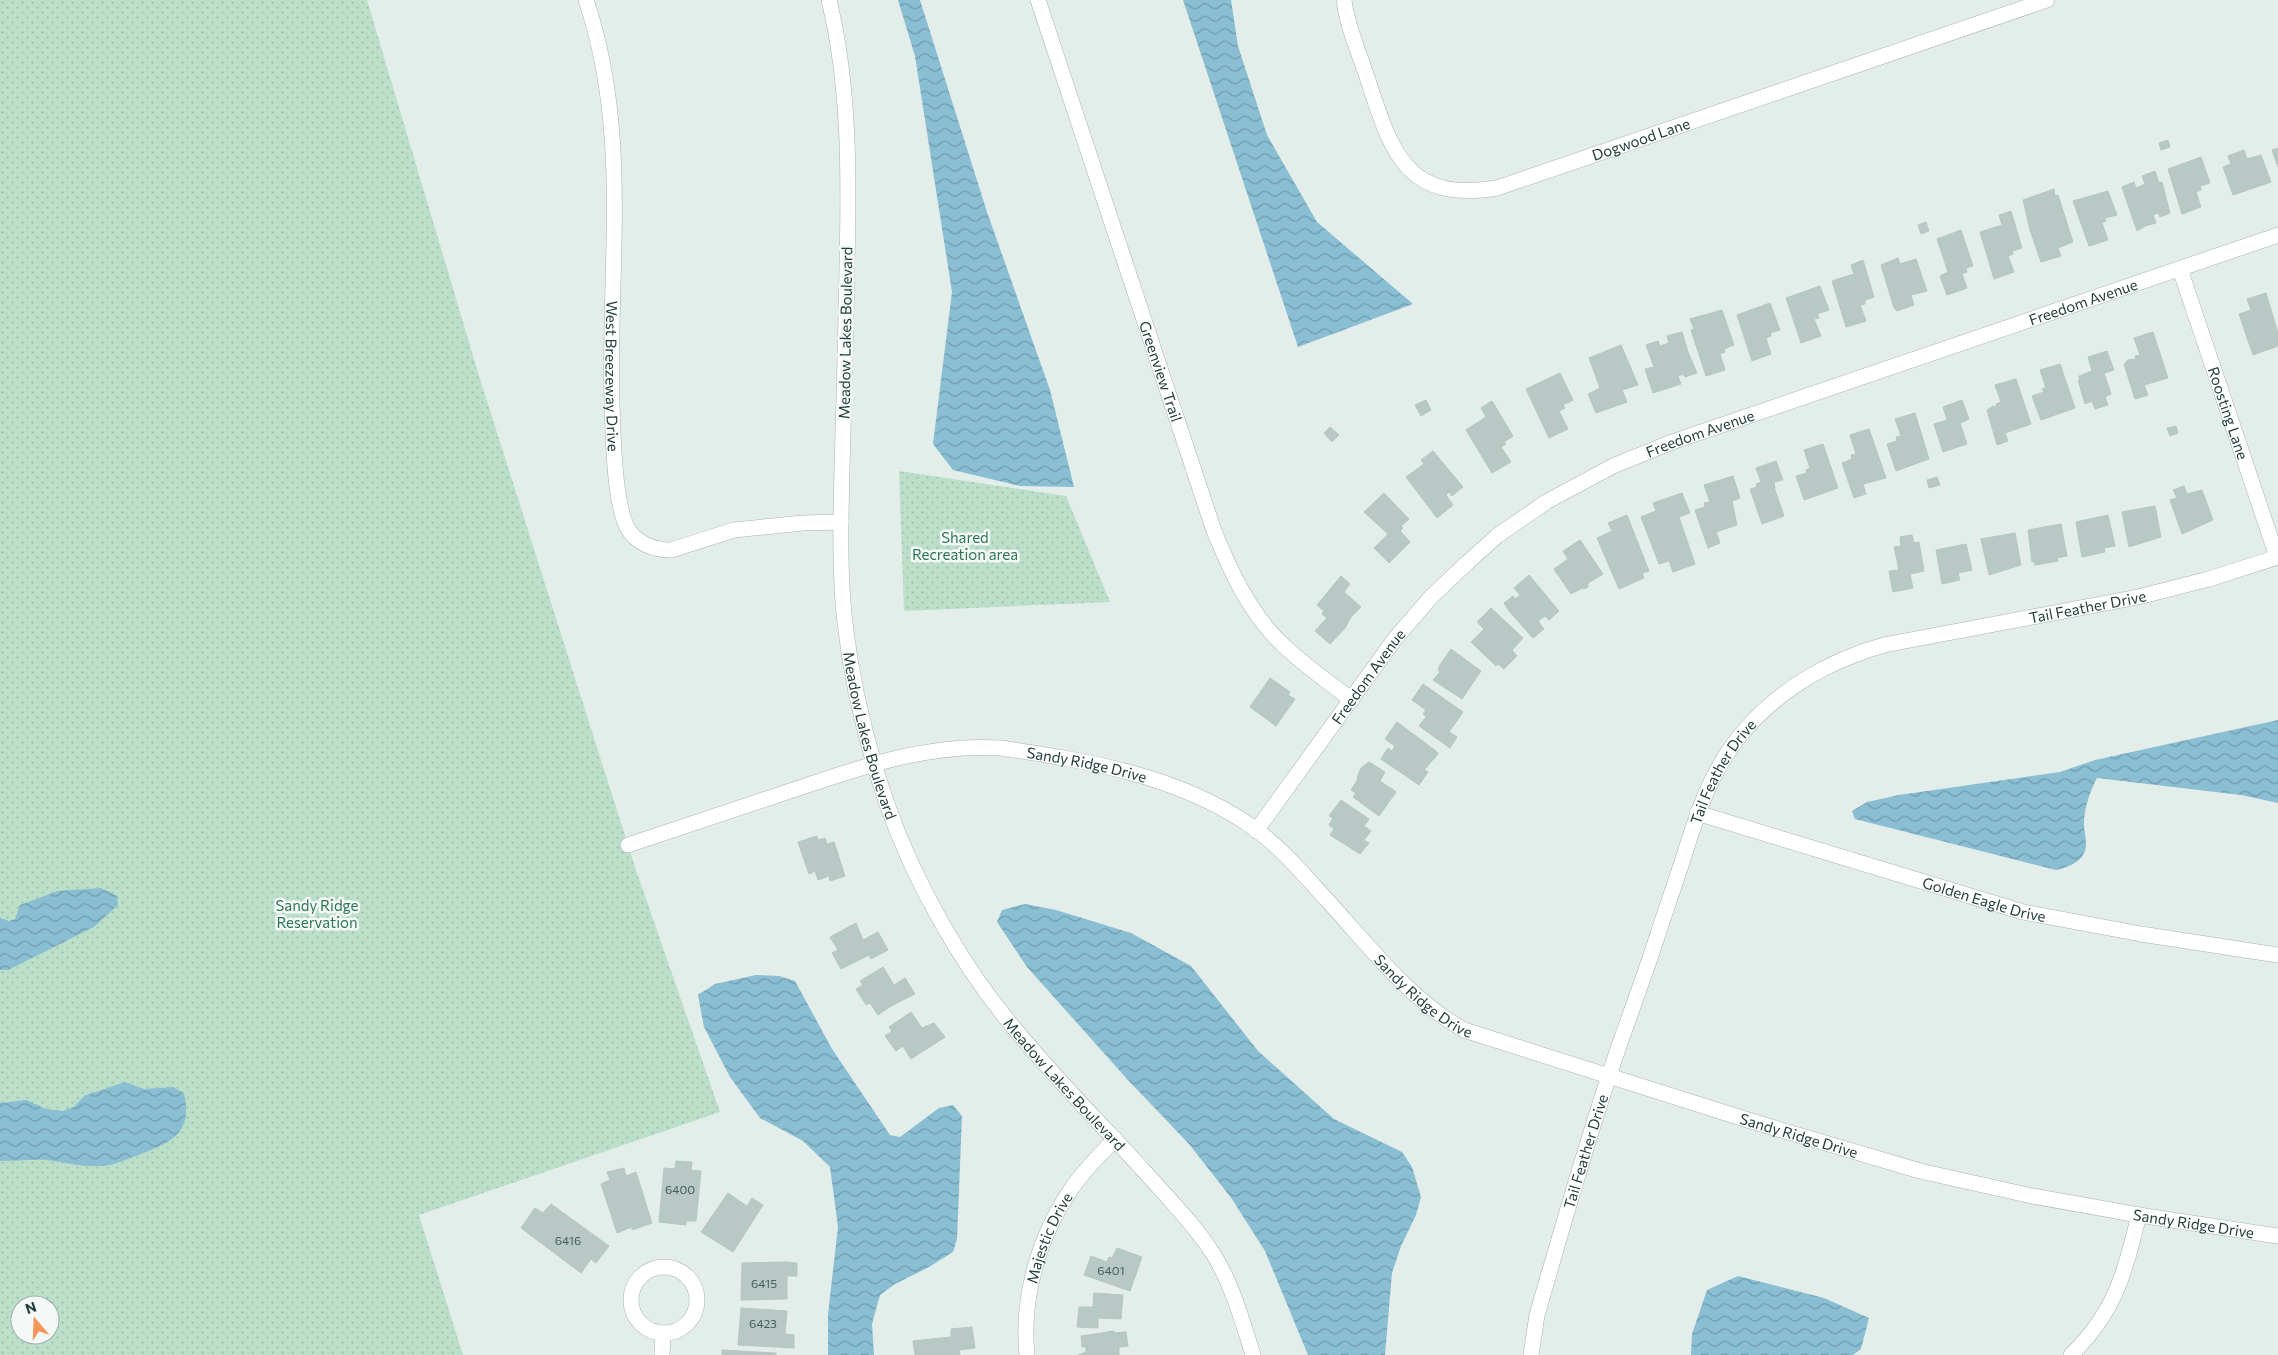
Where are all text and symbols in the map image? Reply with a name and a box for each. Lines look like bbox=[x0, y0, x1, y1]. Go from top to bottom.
street label: Dogwood Lane bbox=[1589, 114, 1692, 164]
street label: Meadow Lakes Boulevard bbox=[834, 247, 856, 419]
street label: Freedom Avenue bbox=[2026, 275, 2140, 328]
street label: West Breezeway Drive bbox=[603, 300, 623, 452]
street label: Greenview Trail bbox=[1136, 319, 1186, 424]
street label: Roosting Lane bbox=[2205, 364, 2253, 462]
street label: Freedom Avenue bbox=[1643, 406, 1757, 461]
park label: Shared Recreation area bbox=[912, 528, 1018, 563]
street label: Tail Feather Drive bbox=[2028, 586, 2148, 626]
street label: Freedom Avenue bbox=[1327, 625, 1409, 728]
street label: Meadow Lakes Boulevard bbox=[840, 650, 901, 822]
street label: Tail Feather Drive bbox=[1686, 715, 1759, 826]
street label: Sandy Ridge Drive bbox=[1026, 743, 1149, 786]
street label: Golden Eagle Drive bbox=[1920, 873, 2047, 925]
park label: Sandy Ridge Reservation bbox=[276, 896, 359, 931]
street label: Sandy Ridge Drive bbox=[1371, 950, 1475, 1041]
street label: Meadow Lakes Boulevard bbox=[1000, 1014, 1129, 1154]
street label: Tail Feather Drive bbox=[1559, 1092, 1611, 1211]
street label: Sandy Ridge Drive bbox=[1738, 1109, 1860, 1161]
house number: 6400 bbox=[665, 1182, 695, 1196]
street label: Majestic Drive bbox=[1022, 1189, 1076, 1285]
street label: Sandy Ridge Drive bbox=[2132, 1205, 2256, 1241]
house number: 6416 bbox=[555, 1233, 581, 1247]
house number: 6401 bbox=[1097, 1263, 1125, 1277]
house number: 6415 bbox=[751, 1276, 777, 1290]
north arrow bbox=[10, 1295, 60, 1345]
text: N bbox=[23, 1297, 38, 1317]
house number: 6423 bbox=[749, 1316, 777, 1330]

